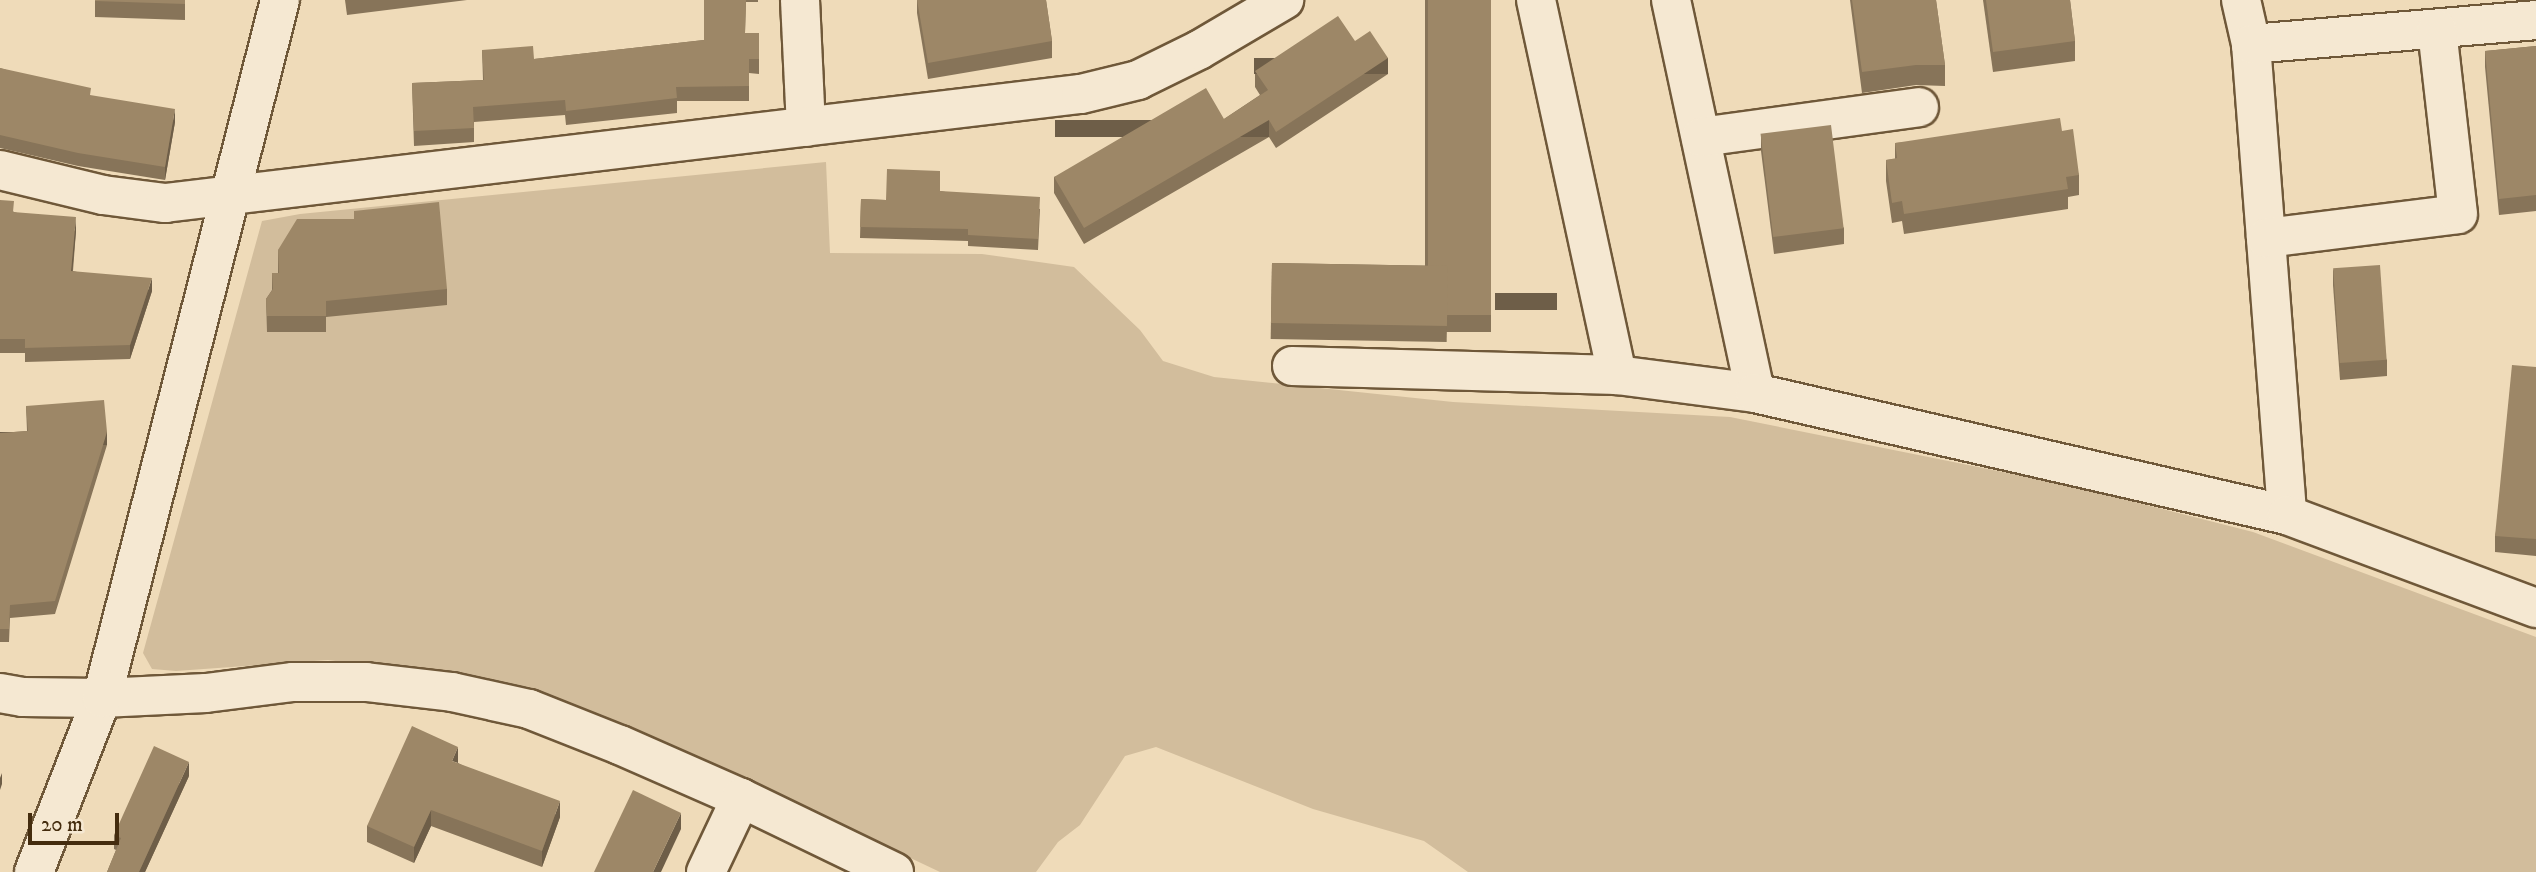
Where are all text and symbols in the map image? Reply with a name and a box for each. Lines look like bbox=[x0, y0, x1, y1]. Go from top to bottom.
scale bar bbox=[32, 798, 122, 842]
text: 20 m bbox=[41, 812, 83, 838]

